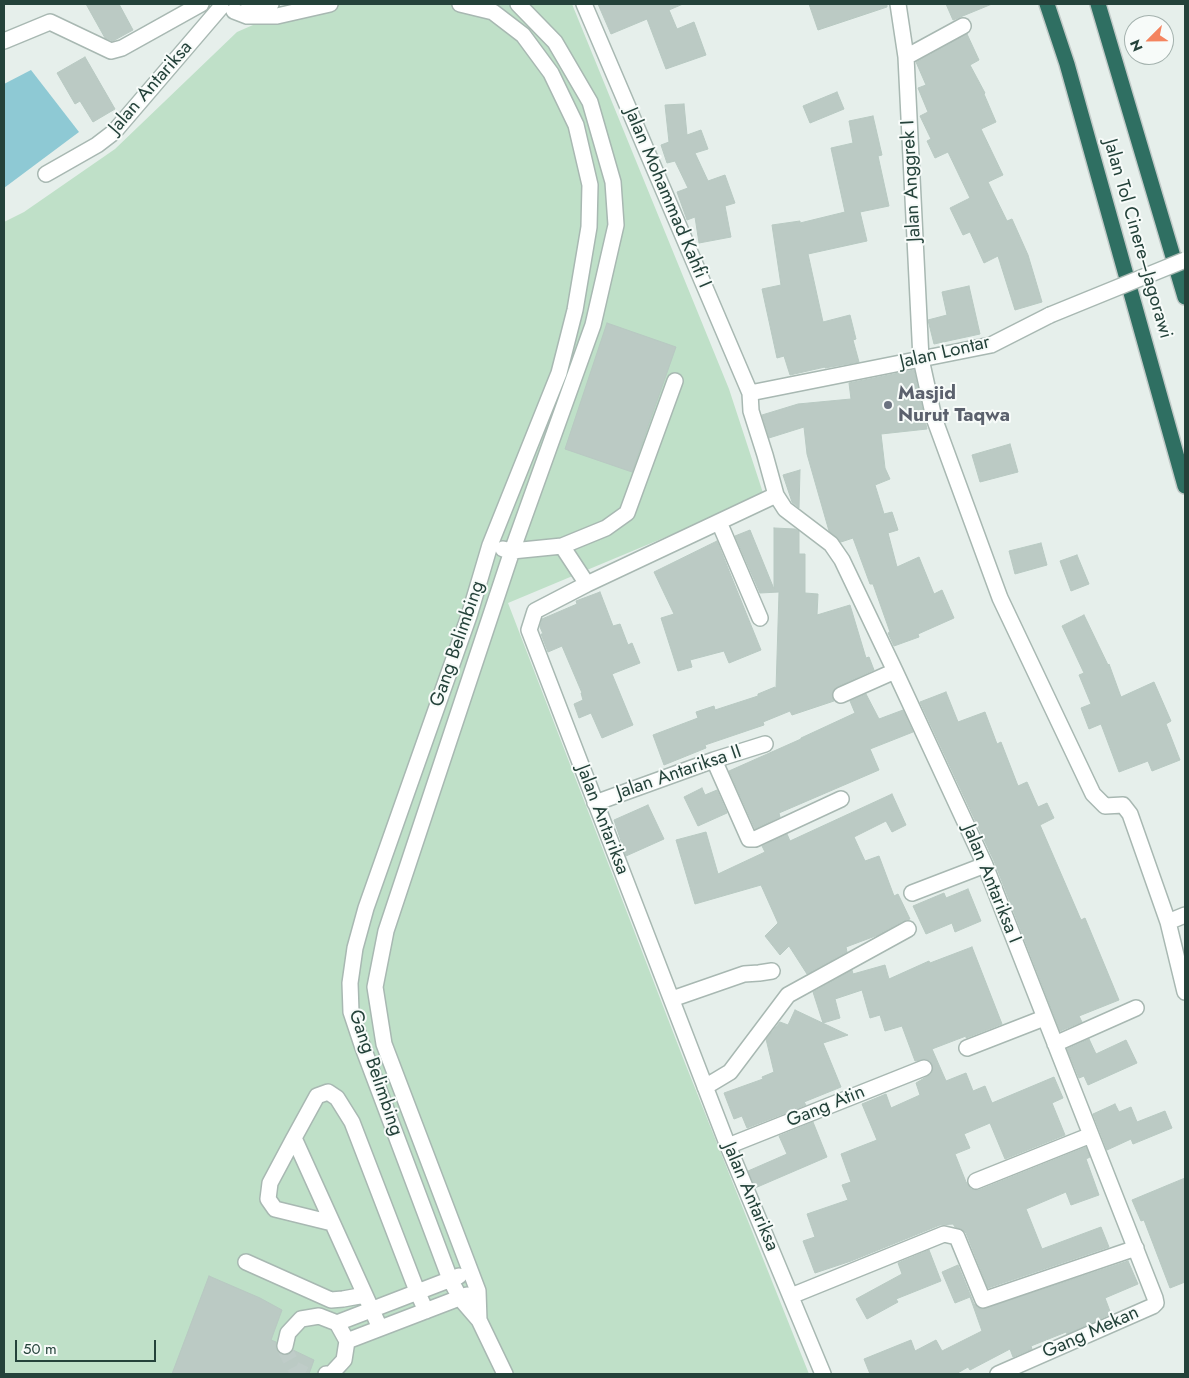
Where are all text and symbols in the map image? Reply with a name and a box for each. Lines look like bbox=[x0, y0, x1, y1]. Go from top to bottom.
north arrow bbox=[1124, 15, 1174, 65]
text: N bbox=[1125, 36, 1147, 54]
street label: Jalan Antariksa bbox=[104, 37, 198, 139]
street label: Jalan Mohammad Kahfi I bbox=[619, 104, 715, 292]
street label: Jalan Anggrek I bbox=[897, 120, 927, 242]
street label: Jalan Tol Cinere–Jagorawi bbox=[1098, 137, 1176, 341]
street label: Jalan Lontar bbox=[898, 332, 992, 374]
place label: Masjid Nurut Taqwa bbox=[898, 383, 1010, 427]
marker: Masjid Nurut Taqwa bbox=[882, 399, 894, 411]
street label: Gang Belimbing bbox=[426, 578, 490, 710]
street label: Jalan Antariksa II bbox=[613, 741, 745, 805]
street label: Jalan Antariksa bbox=[571, 762, 633, 878]
street label: Jalan Antariksa I bbox=[957, 821, 1025, 947]
street label: Gang Belimbing bbox=[343, 1007, 407, 1139]
street label: Gang Atin bbox=[784, 1081, 868, 1133]
street label: Jalan Antariksa bbox=[717, 1139, 783, 1255]
street label: Gang Mekan bbox=[1039, 1302, 1143, 1364]
scale bar bbox=[18, 1330, 159, 1362]
text: 50 m bbox=[23, 1338, 57, 1360]

